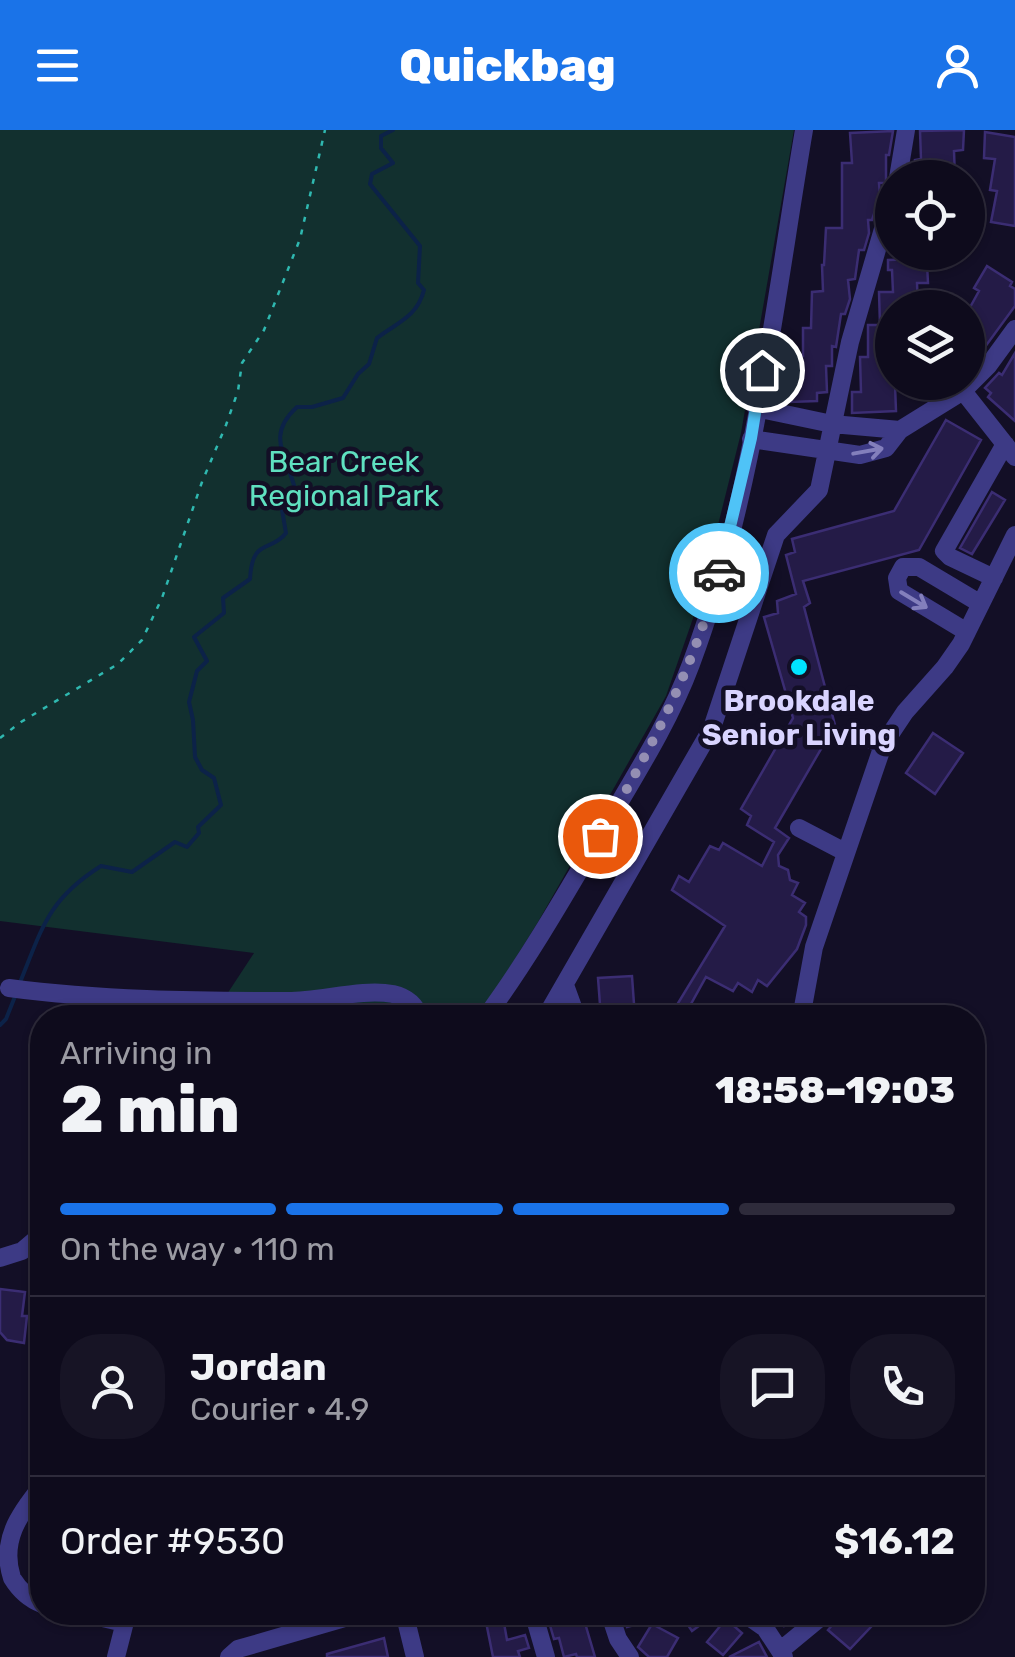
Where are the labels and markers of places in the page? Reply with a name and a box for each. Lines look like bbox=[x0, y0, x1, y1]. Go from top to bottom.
pin bbox=[720, 328, 805, 413]
marker: Brookdale Senior Living bbox=[788, 656, 810, 678]
place label: Brookdale Senior Living bbox=[702, 683, 896, 753]
pin bbox=[558, 794, 643, 879]

